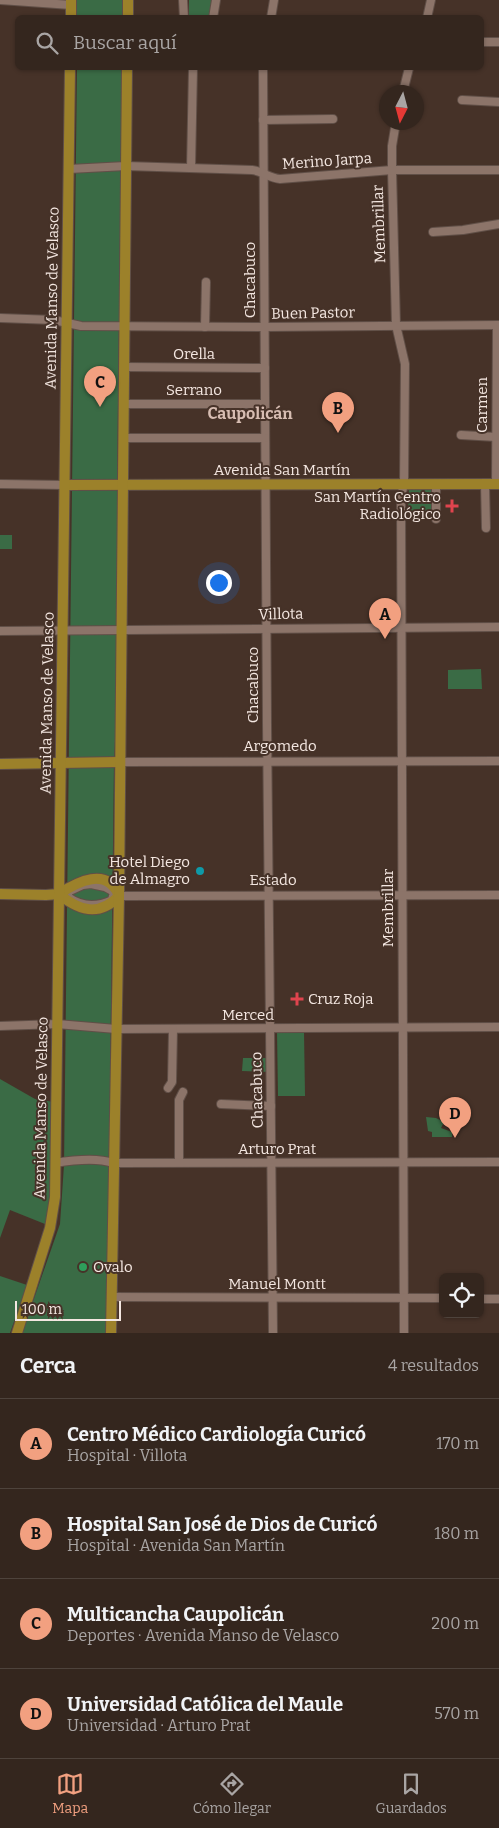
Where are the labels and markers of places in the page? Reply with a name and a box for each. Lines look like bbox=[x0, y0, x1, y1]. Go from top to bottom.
pin: C bbox=[84, 366, 116, 407]
pin: B bbox=[322, 392, 354, 433]
place label: San Martín Centro Radiológico bbox=[314, 488, 441, 523]
marker: San Martín Centro Radiológico bbox=[445, 499, 459, 513]
pin: A bbox=[369, 598, 401, 639]
place label: Hotel Diego de Almagro bbox=[109, 853, 190, 888]
marker: Hotel Diego de Almagro bbox=[194, 865, 206, 877]
place label: Cruz Roja bbox=[308, 990, 374, 1008]
marker: Cruz Roja bbox=[290, 992, 304, 1006]
pin: D bbox=[439, 1097, 471, 1138]
place label: Ovalo bbox=[93, 1258, 133, 1276]
marker: Ovalo bbox=[77, 1261, 89, 1273]

